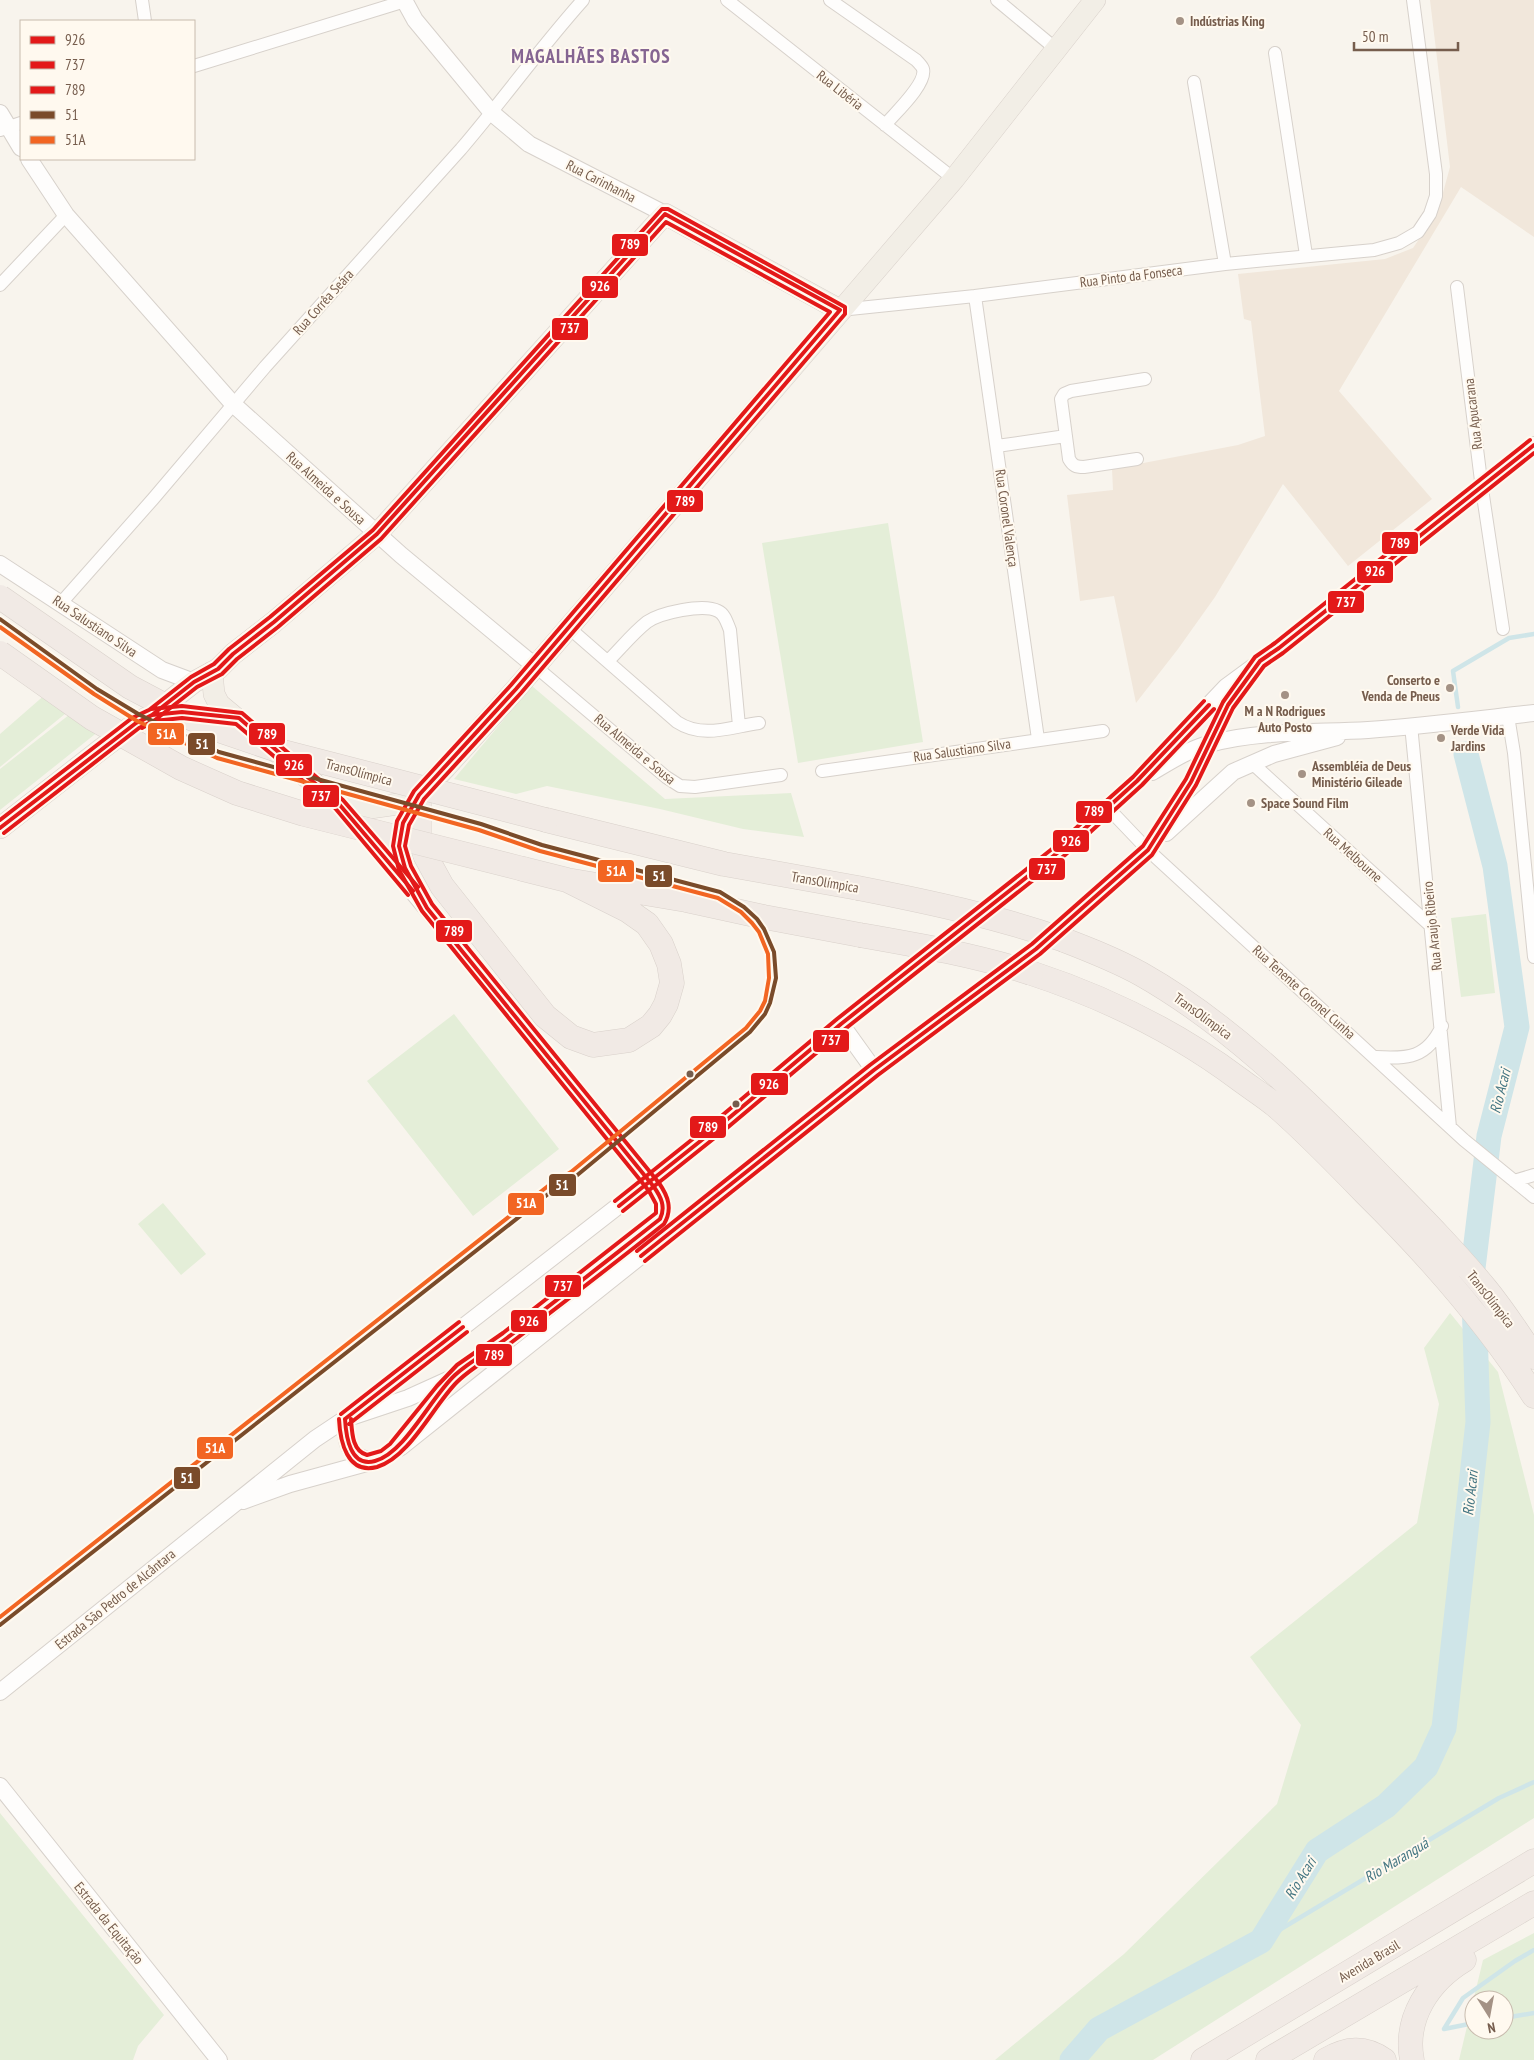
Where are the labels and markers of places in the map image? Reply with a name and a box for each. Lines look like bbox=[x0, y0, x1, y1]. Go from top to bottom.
place label: Indústrias King bbox=[1190, 12, 1265, 30]
marker: Indústrias King bbox=[1174, 15, 1186, 27]
place label: Conserto e Venda de Pneus bbox=[1361, 671, 1440, 705]
marker: Conserto e Venda de Pneus bbox=[1444, 682, 1456, 694]
marker: M a N Rodrigues Auto Posto bbox=[1279, 689, 1291, 701]
place label: M a N Rodrigues Auto Posto bbox=[1245, 702, 1325, 736]
place label: Verde Vida Jardins bbox=[1450, 721, 1504, 755]
marker: Verde Vida Jardins bbox=[1435, 732, 1447, 744]
place label: Assembléia de Deus Ministério Gileade bbox=[1311, 757, 1411, 791]
marker: Assembléia de Deus Ministério Gileade bbox=[1296, 768, 1308, 780]
place label: Space Sound Film bbox=[1261, 794, 1348, 812]
marker: Space Sound Film bbox=[1245, 797, 1257, 809]
unlabelled marker bbox=[685, 1069, 695, 1079]
unlabelled marker bbox=[731, 1099, 741, 1109]

